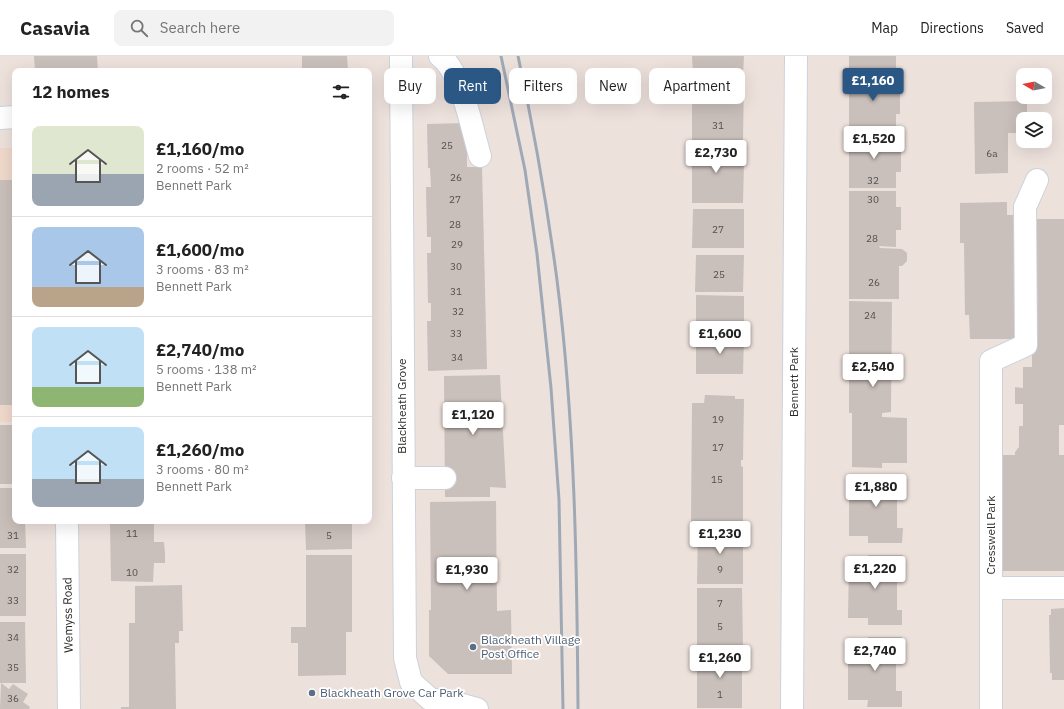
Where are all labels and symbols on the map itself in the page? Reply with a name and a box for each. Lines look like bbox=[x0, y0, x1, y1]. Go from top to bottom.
pin: £1,160 bbox=[840, 68, 906, 102]
north arrow bbox=[1016, 68, 1052, 104]
house number: 31 bbox=[712, 119, 724, 132]
pin: £1,520 bbox=[841, 126, 907, 160]
house number: 25 bbox=[441, 139, 453, 152]
pin: £2,730 bbox=[683, 140, 749, 174]
house number: 6a bbox=[986, 147, 998, 160]
house number: 26 bbox=[450, 171, 462, 184]
house number: 32 bbox=[867, 174, 879, 187]
house number: 27 bbox=[449, 193, 461, 206]
house number: 30 bbox=[867, 193, 879, 206]
house number: 28 bbox=[449, 218, 461, 231]
house number: 27 bbox=[712, 223, 724, 236]
house number: 28 bbox=[866, 232, 878, 245]
house number: 29 bbox=[451, 238, 463, 251]
house number: 30 bbox=[450, 260, 462, 273]
house number: 25 bbox=[713, 268, 725, 281]
house number: 26 bbox=[868, 276, 880, 289]
house number: 31 bbox=[450, 285, 462, 298]
house number: 32 bbox=[452, 305, 464, 318]
house number: 24 bbox=[864, 309, 876, 322]
pin: £1,600 bbox=[687, 321, 753, 355]
house number: 33 bbox=[450, 327, 462, 340]
street label: Bennett Park bbox=[786, 346, 801, 417]
house number: 34 bbox=[451, 351, 463, 364]
pin: £2,540 bbox=[840, 354, 906, 388]
street label: Blackheath Grove bbox=[394, 358, 409, 454]
pin: £1,120 bbox=[440, 402, 506, 436]
house number: 19 bbox=[712, 413, 724, 426]
house number: 17 bbox=[712, 441, 724, 454]
house number: 15 bbox=[711, 473, 723, 486]
pin: £1,880 bbox=[843, 474, 909, 508]
street label: Cresswell Park bbox=[983, 495, 998, 575]
pin: £1,230 bbox=[687, 521, 753, 555]
house number: 11 bbox=[126, 527, 138, 540]
house number: 31 bbox=[7, 529, 19, 542]
house number: 5 bbox=[326, 529, 332, 542]
pin: £1,220 bbox=[842, 556, 908, 590]
pin: £1,930 bbox=[434, 557, 500, 591]
house number: 32 bbox=[7, 563, 19, 576]
house number: 9 bbox=[717, 563, 723, 576]
house number: 10 bbox=[126, 566, 138, 579]
street label: Wemyss Road bbox=[59, 577, 76, 653]
house number: 33 bbox=[7, 594, 19, 607]
house number: 7 bbox=[717, 597, 723, 610]
house number: 5 bbox=[717, 620, 723, 633]
house number: 34 bbox=[7, 631, 19, 644]
place label: Blackheath Village Post Office bbox=[481, 632, 581, 661]
pin: £2,740 bbox=[842, 638, 908, 672]
marker: Blackheath Village Post Office bbox=[468, 642, 478, 652]
pin: £1,260 bbox=[687, 645, 753, 679]
house number: 35 bbox=[7, 661, 19, 674]
place label: Blackheath Grove Car Park bbox=[320, 685, 464, 700]
marker: Blackheath Grove Car Park bbox=[307, 688, 317, 698]
house number: 1 bbox=[717, 688, 723, 701]
house number: 36 bbox=[7, 692, 19, 705]

